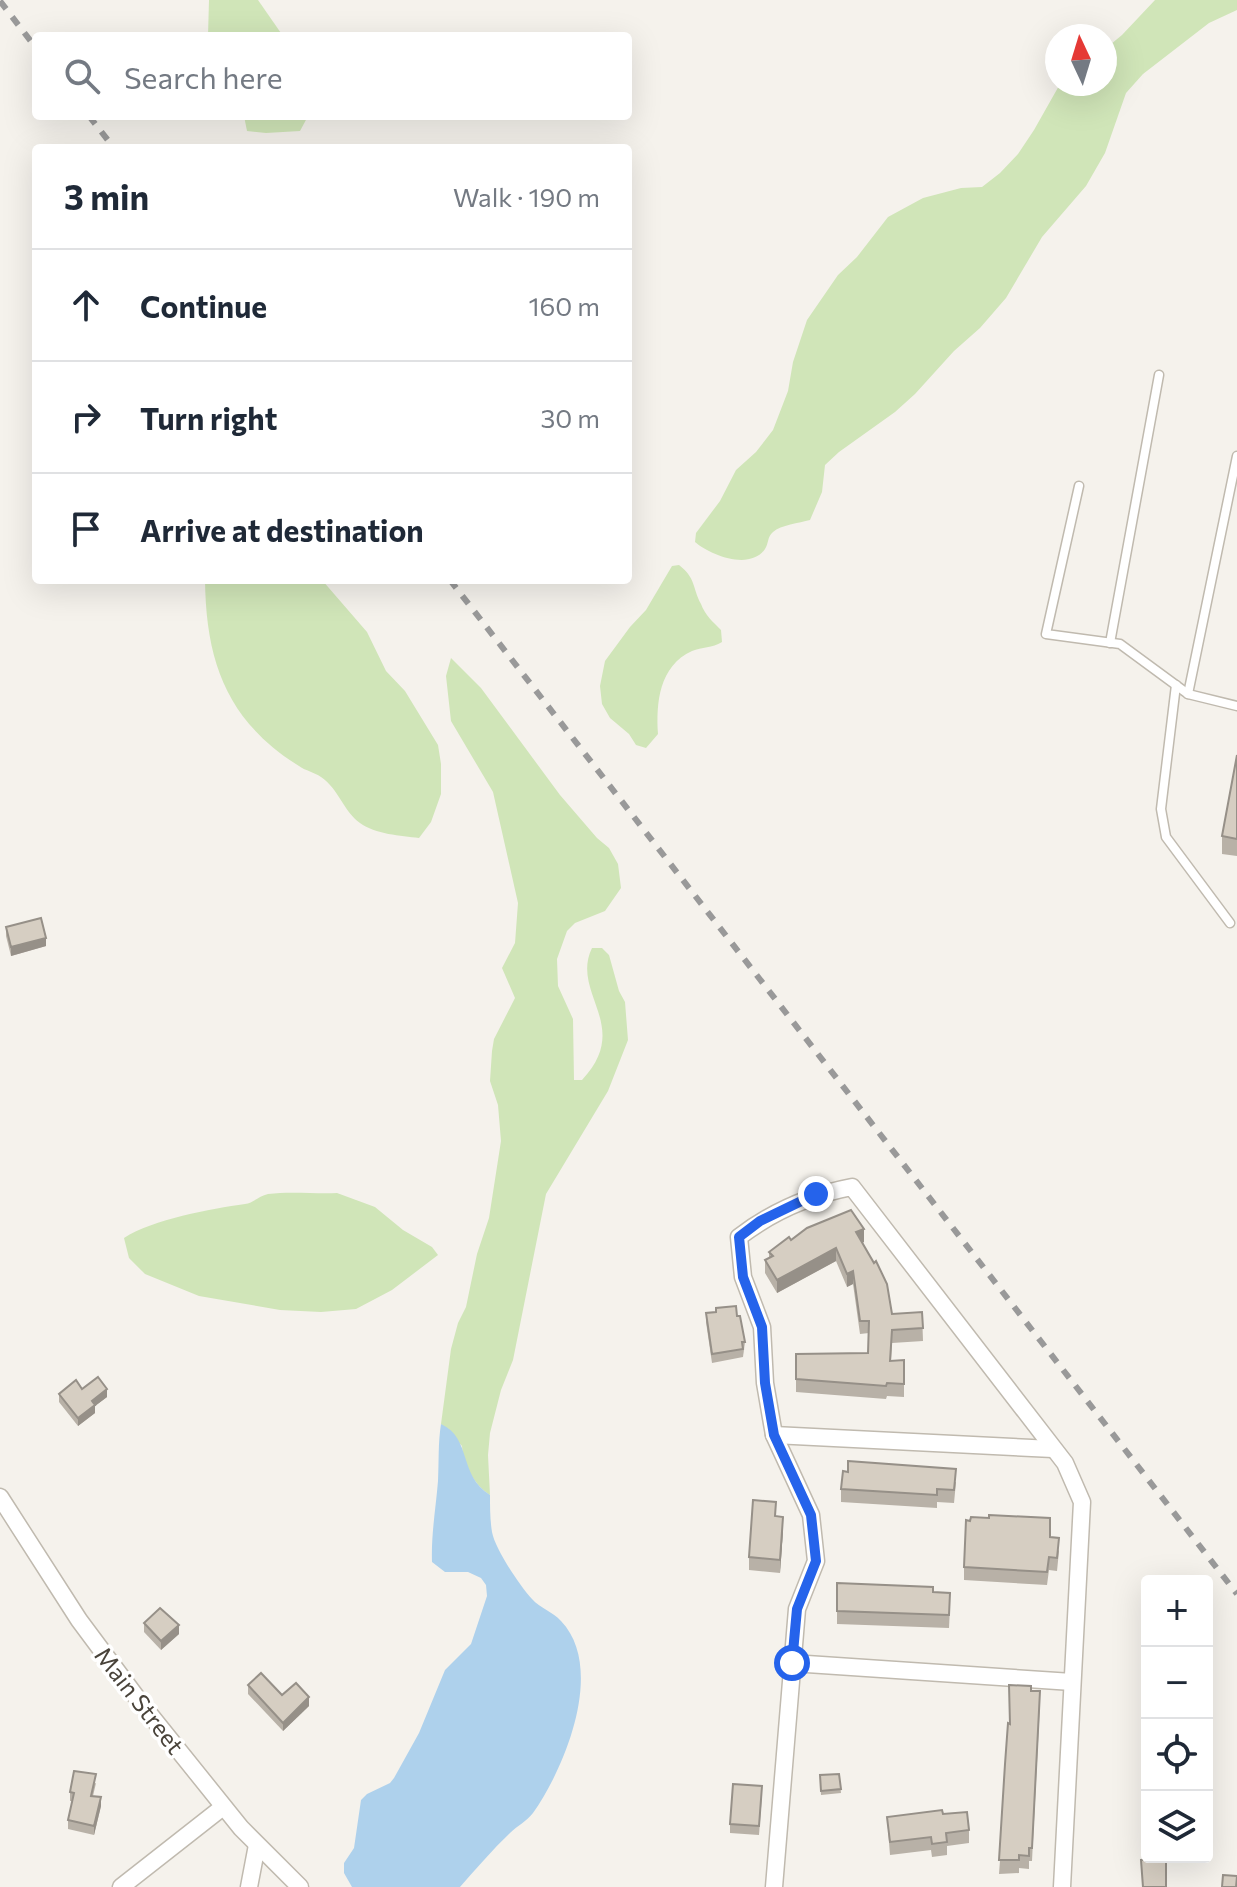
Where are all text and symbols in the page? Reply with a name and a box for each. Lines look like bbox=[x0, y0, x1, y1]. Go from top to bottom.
north arrow bbox=[1045, 24, 1117, 96]
search box bbox=[32, 32, 632, 120]
icon: search bbox=[60, 54, 104, 98]
text: Search here bbox=[124, 58, 283, 95]
text: 3 min bbox=[64, 175, 149, 217]
text: Walk · 190 m bbox=[453, 181, 600, 212]
icon: ahead bbox=[64, 283, 108, 327]
text: Continue bbox=[140, 287, 267, 324]
text: 160 m bbox=[528, 290, 600, 321]
icon: right bbox=[64, 395, 108, 439]
text: Turn right bbox=[140, 399, 277, 436]
text: 30 m bbox=[541, 402, 600, 433]
icon: arrive bbox=[64, 507, 108, 551]
text: Arrive at destination bbox=[140, 511, 424, 548]
route end bbox=[798, 1176, 834, 1212]
map controls bbox=[1141, 1575, 1213, 1863]
button: + bbox=[1141, 1575, 1213, 1647]
street label: Main Street bbox=[89, 1641, 191, 1759]
route start bbox=[774, 1645, 810, 1681]
button: − bbox=[1141, 1647, 1213, 1719]
button: locate bbox=[1141, 1719, 1213, 1791]
button: layers bbox=[1141, 1791, 1213, 1863]

